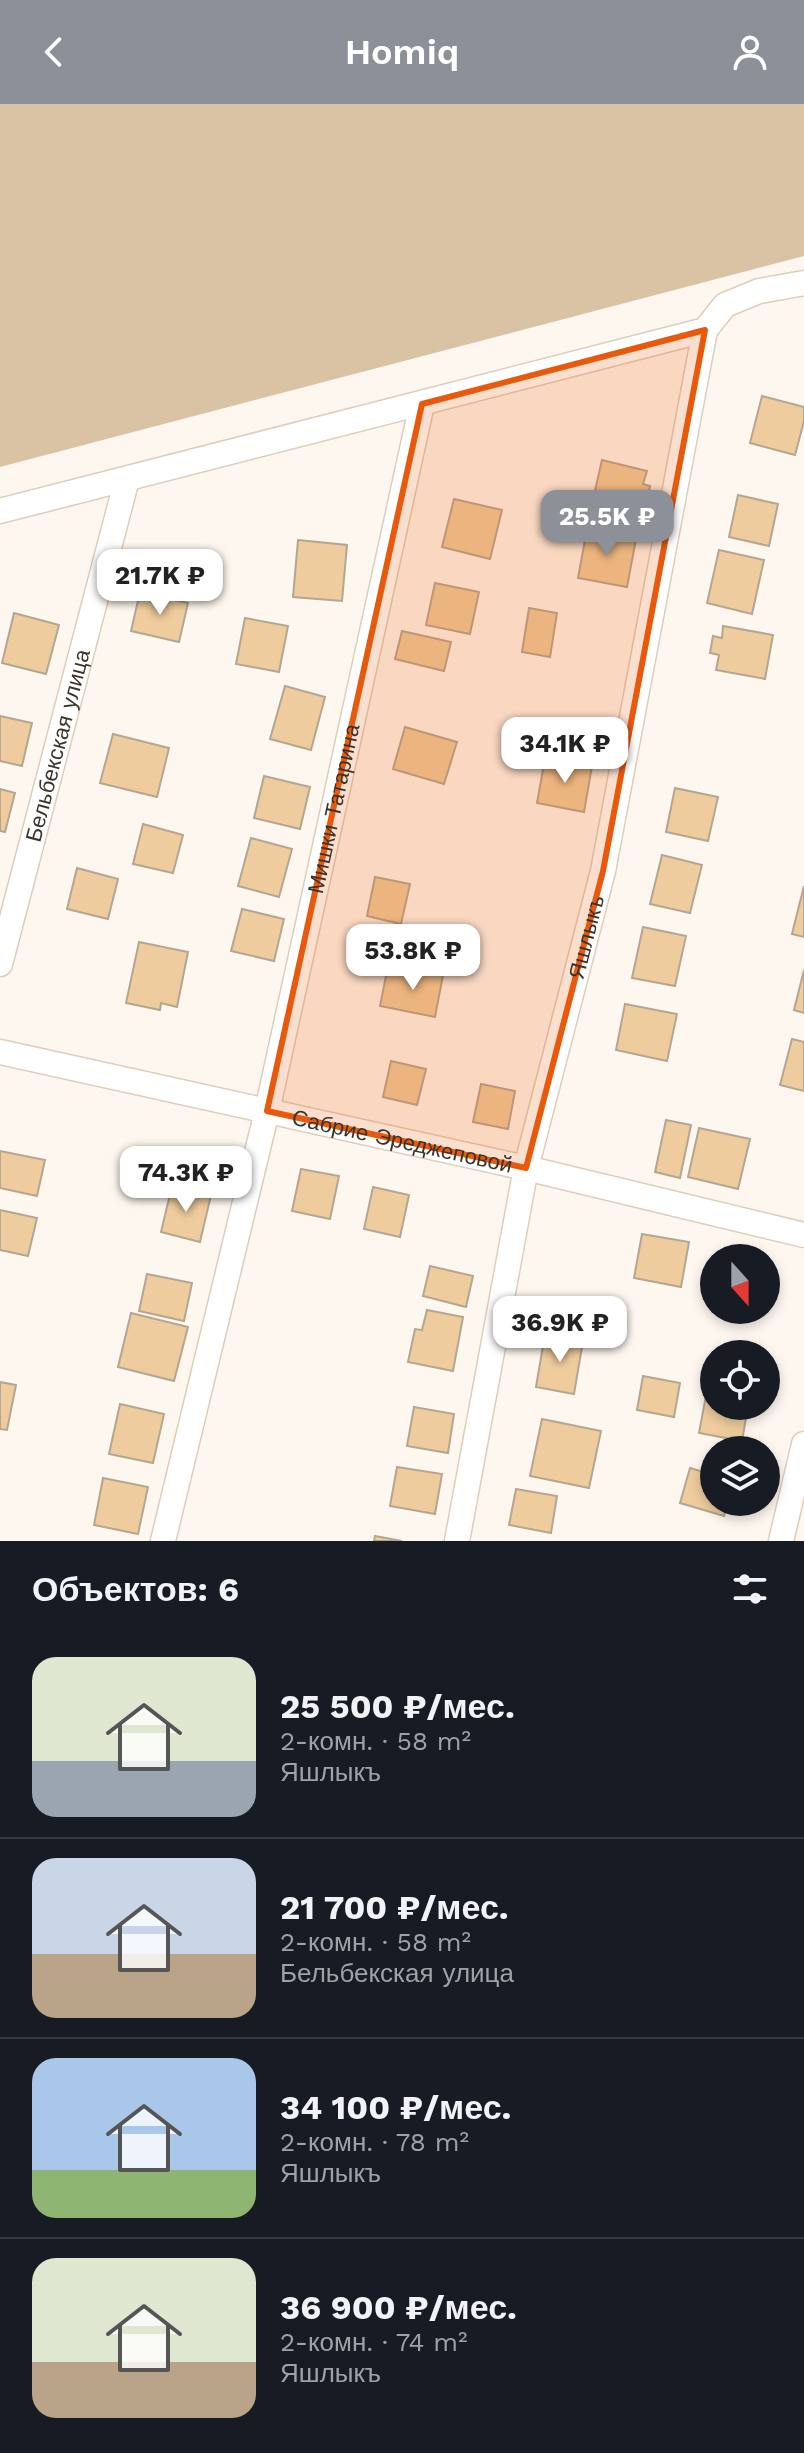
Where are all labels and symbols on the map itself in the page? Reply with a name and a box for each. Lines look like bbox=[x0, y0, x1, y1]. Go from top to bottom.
pin: 25.5K ₽ bbox=[533, 490, 681, 558]
pin: 21.7K ₽ bbox=[86, 549, 234, 617]
street label: Бельбекская улица bbox=[21, 646, 95, 844]
pin: 34.1K ₽ bbox=[491, 717, 639, 785]
street label: Мишки Татарина bbox=[303, 721, 365, 896]
street label: Яшлыкъ bbox=[564, 893, 609, 982]
pin: 53.8K ₽ bbox=[339, 924, 487, 992]
street label: Сабрие Эреджеповой bbox=[290, 1105, 515, 1178]
pin: 74.3K ₽ bbox=[112, 1146, 260, 1214]
north arrow bbox=[700, 1244, 780, 1324]
pin: 36.9K ₽ bbox=[486, 1296, 634, 1364]

